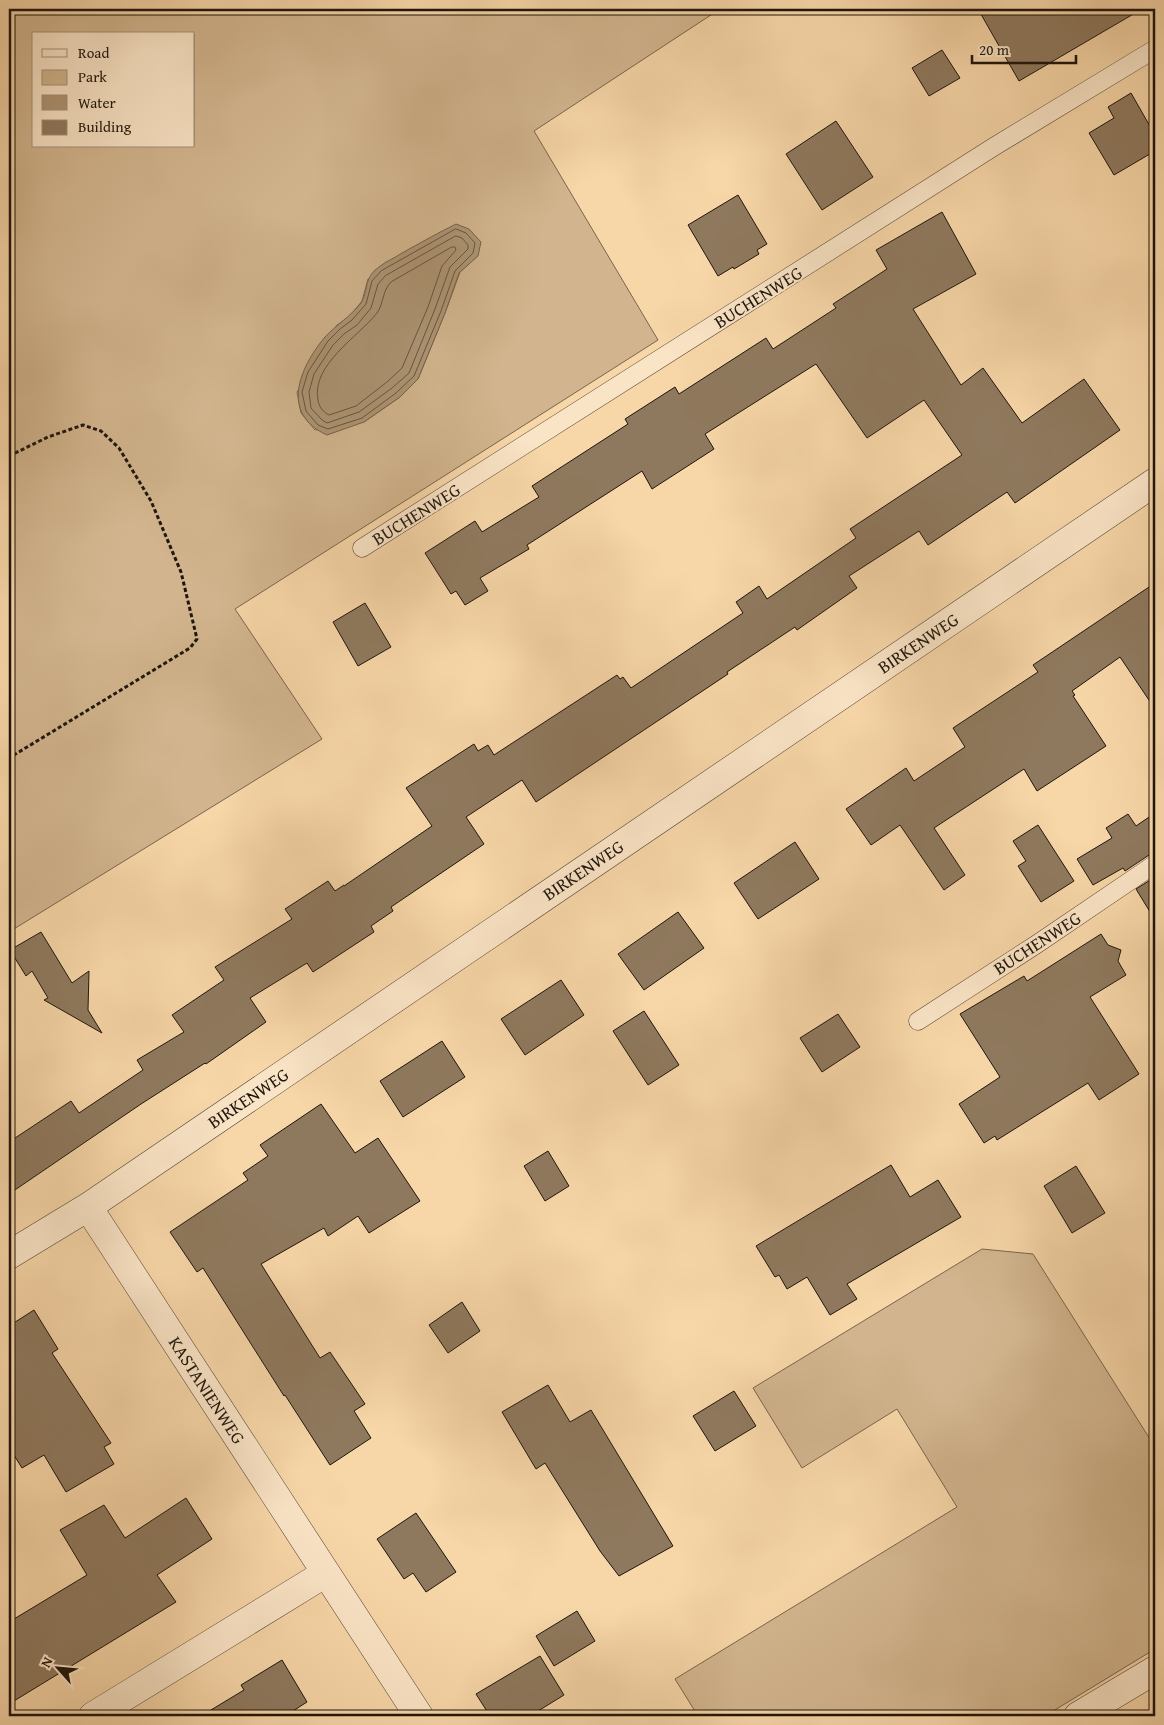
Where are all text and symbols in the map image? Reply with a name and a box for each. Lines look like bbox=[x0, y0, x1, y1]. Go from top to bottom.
legend bbox=[32, 32, 195, 148]
scale bar bbox=[972, 32, 1075, 64]
text: 20 m bbox=[979, 39, 1010, 60]
text: Road bbox=[78, 42, 109, 63]
text: Park bbox=[78, 66, 107, 87]
text: Water bbox=[78, 92, 116, 113]
text: Building bbox=[78, 116, 132, 137]
street label: BUCHENWEG bbox=[709, 259, 808, 335]
street label: BUCHENWEG bbox=[367, 476, 466, 552]
street label: BIRKENWEG bbox=[872, 606, 964, 680]
street label: BIRKENWEG bbox=[537, 833, 629, 907]
street label: BUCHENWEG bbox=[988, 904, 1086, 981]
street label: BIRKENWEG bbox=[202, 1061, 294, 1135]
street label: KASTANIENWEG bbox=[162, 1331, 252, 1449]
north arrow bbox=[32, 1642, 82, 1692]
text: N bbox=[35, 1653, 58, 1671]

